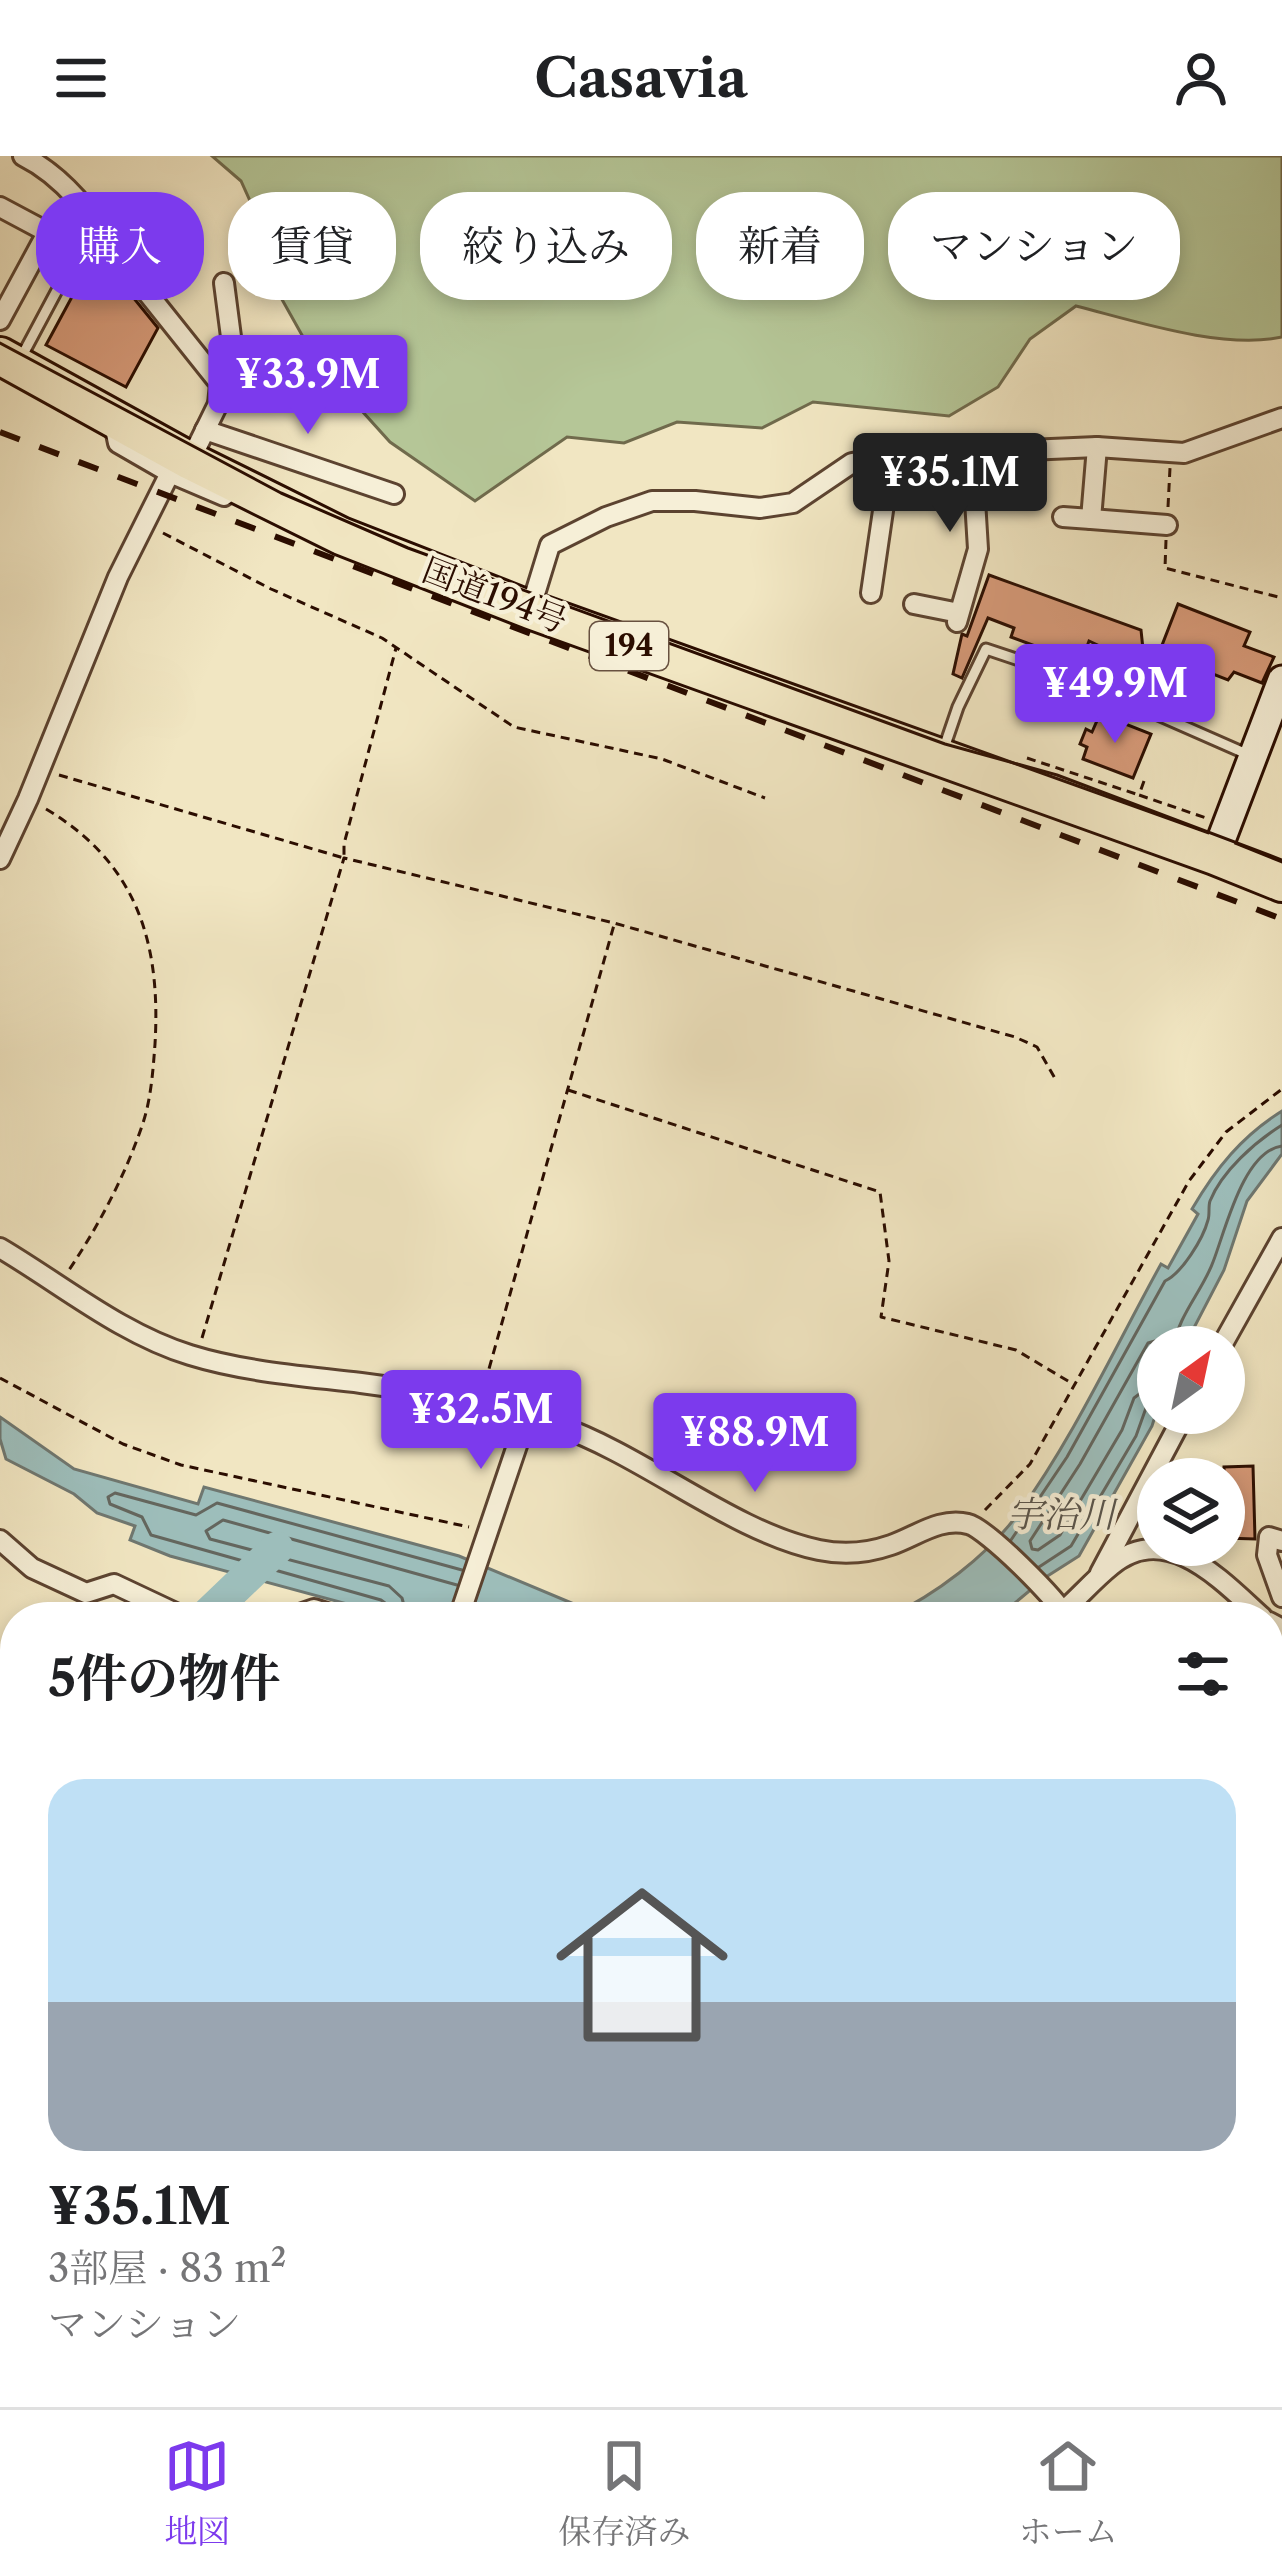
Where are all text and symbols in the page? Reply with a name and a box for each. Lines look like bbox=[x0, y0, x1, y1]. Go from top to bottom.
icon: menu bbox=[48, 45, 114, 111]
text: Casavia bbox=[534, 45, 748, 111]
icon: person bbox=[1168, 45, 1234, 111]
chip: 購入 bbox=[36, 192, 204, 300]
chip: 賃貸 bbox=[228, 192, 396, 300]
chip: 絞り込み bbox=[420, 192, 672, 300]
chip: 新着 bbox=[696, 192, 864, 300]
chip: マンション bbox=[888, 192, 1180, 300]
pin: ¥33.9M bbox=[210, 335, 406, 437]
text: ¥33.9M bbox=[235, 350, 381, 398]
pin: ¥35.1M bbox=[852, 433, 1048, 535]
text: ¥35.1M bbox=[880, 448, 1020, 496]
street label: 国道194号 bbox=[417, 549, 573, 642]
road number: 194 bbox=[590, 622, 668, 670]
pin: ¥49.9M bbox=[1017, 644, 1213, 746]
text: ¥49.9M bbox=[1042, 659, 1188, 707]
north arrow bbox=[1137, 1326, 1245, 1434]
map controls bbox=[1137, 1326, 1245, 1566]
pin: ¥32.5M bbox=[383, 1370, 579, 1472]
text: ¥32.5M bbox=[408, 1385, 554, 1433]
pin: ¥88.9M bbox=[657, 1393, 853, 1495]
text: ¥88.9M bbox=[680, 1408, 830, 1456]
button: layers bbox=[1137, 1458, 1245, 1566]
water label: 宇治川 bbox=[1007, 1492, 1119, 1536]
icon: filters bbox=[1170, 1641, 1236, 1707]
text: 5件の物件 bbox=[48, 1647, 280, 1709]
icon: home bbox=[534, 1857, 750, 2073]
text: ¥35.1M bbox=[48, 2175, 231, 2237]
text: 3部屋 · 83 m² bbox=[48, 2244, 286, 2292]
text: マンション bbox=[48, 2300, 241, 2348]
tab: 地図 bbox=[164, 2433, 230, 2552]
tab: 保存済み bbox=[558, 2433, 690, 2552]
tab: ホーム bbox=[1019, 2433, 1118, 2552]

